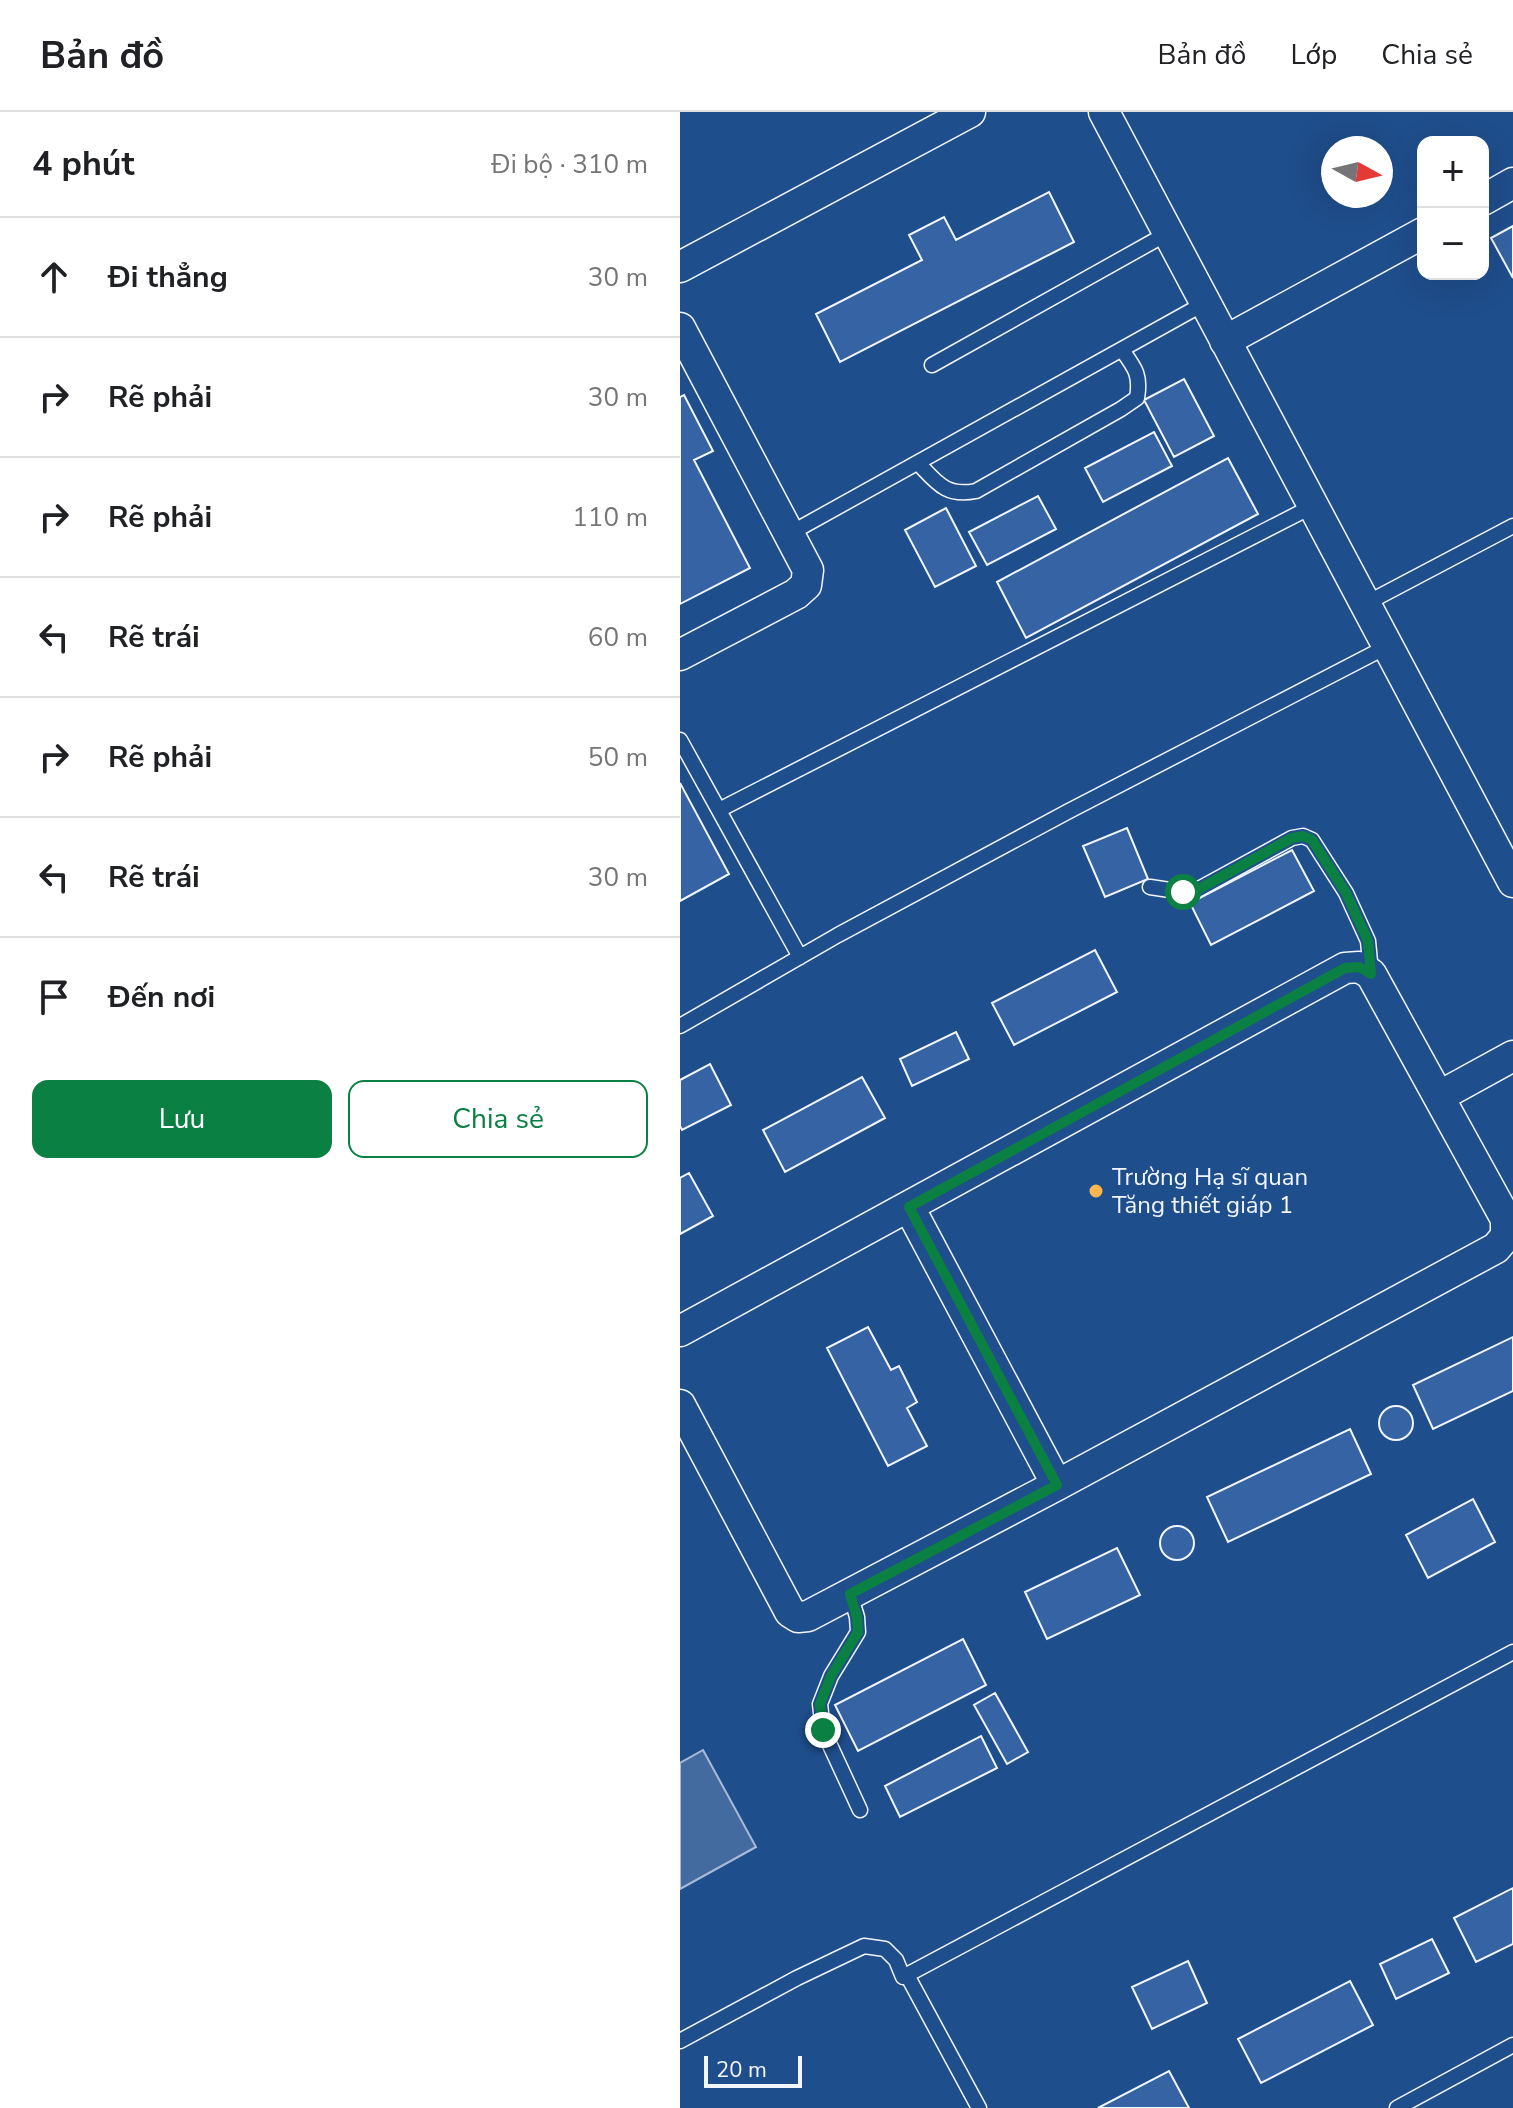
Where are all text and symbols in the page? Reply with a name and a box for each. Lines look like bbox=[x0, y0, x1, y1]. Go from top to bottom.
text: Bản đồ bbox=[40, 30, 164, 81]
text: Bản đồ bbox=[1158, 36, 1246, 74]
text: Lớp bbox=[1290, 36, 1337, 74]
text: Chia sẻ bbox=[1381, 36, 1473, 74]
north arrow bbox=[1321, 136, 1393, 208]
map controls bbox=[1417, 136, 1489, 280]
button: + bbox=[1417, 136, 1489, 208]
text: 4 phút bbox=[32, 141, 135, 187]
text: Đi bộ · 310 m bbox=[491, 147, 648, 182]
button: − bbox=[1417, 208, 1489, 280]
icon: ahead bbox=[32, 255, 76, 299]
text: Đi thẳng bbox=[108, 257, 228, 298]
text: 30 m bbox=[588, 260, 648, 295]
icon: right bbox=[32, 375, 76, 419]
text: Rẽ phải bbox=[108, 377, 212, 418]
text: 30 m bbox=[588, 380, 648, 415]
icon: right bbox=[32, 495, 76, 539]
text: Rẽ phải bbox=[108, 497, 212, 538]
text: 110 m bbox=[572, 500, 648, 535]
icon: left bbox=[32, 615, 76, 659]
text: Rẽ trái bbox=[108, 617, 200, 658]
text: 60 m bbox=[588, 620, 648, 655]
icon: right bbox=[32, 735, 76, 779]
text: Rẽ phải bbox=[108, 737, 212, 778]
text: 50 m bbox=[588, 740, 648, 775]
icon: left bbox=[32, 855, 76, 899]
text: Rẽ trái bbox=[108, 857, 200, 898]
text: 30 m bbox=[588, 860, 648, 895]
route start bbox=[1165, 874, 1201, 910]
icon: arrive bbox=[32, 975, 76, 1019]
text: Đến nơi bbox=[108, 977, 215, 1018]
button: Lưu bbox=[32, 1080, 332, 1158]
button: Chia sẻ bbox=[348, 1080, 648, 1158]
place label: Trường Hạ sĩ quan Tăng thiết giáp 1 bbox=[1112, 1161, 1308, 1221]
marker: Trường Hạ sĩ quan Tăng thiết giáp 1 bbox=[1087, 1182, 1105, 1200]
route end bbox=[805, 1712, 841, 1748]
scale bar bbox=[704, 2052, 802, 2088]
text: 20 m bbox=[716, 2055, 767, 2085]

